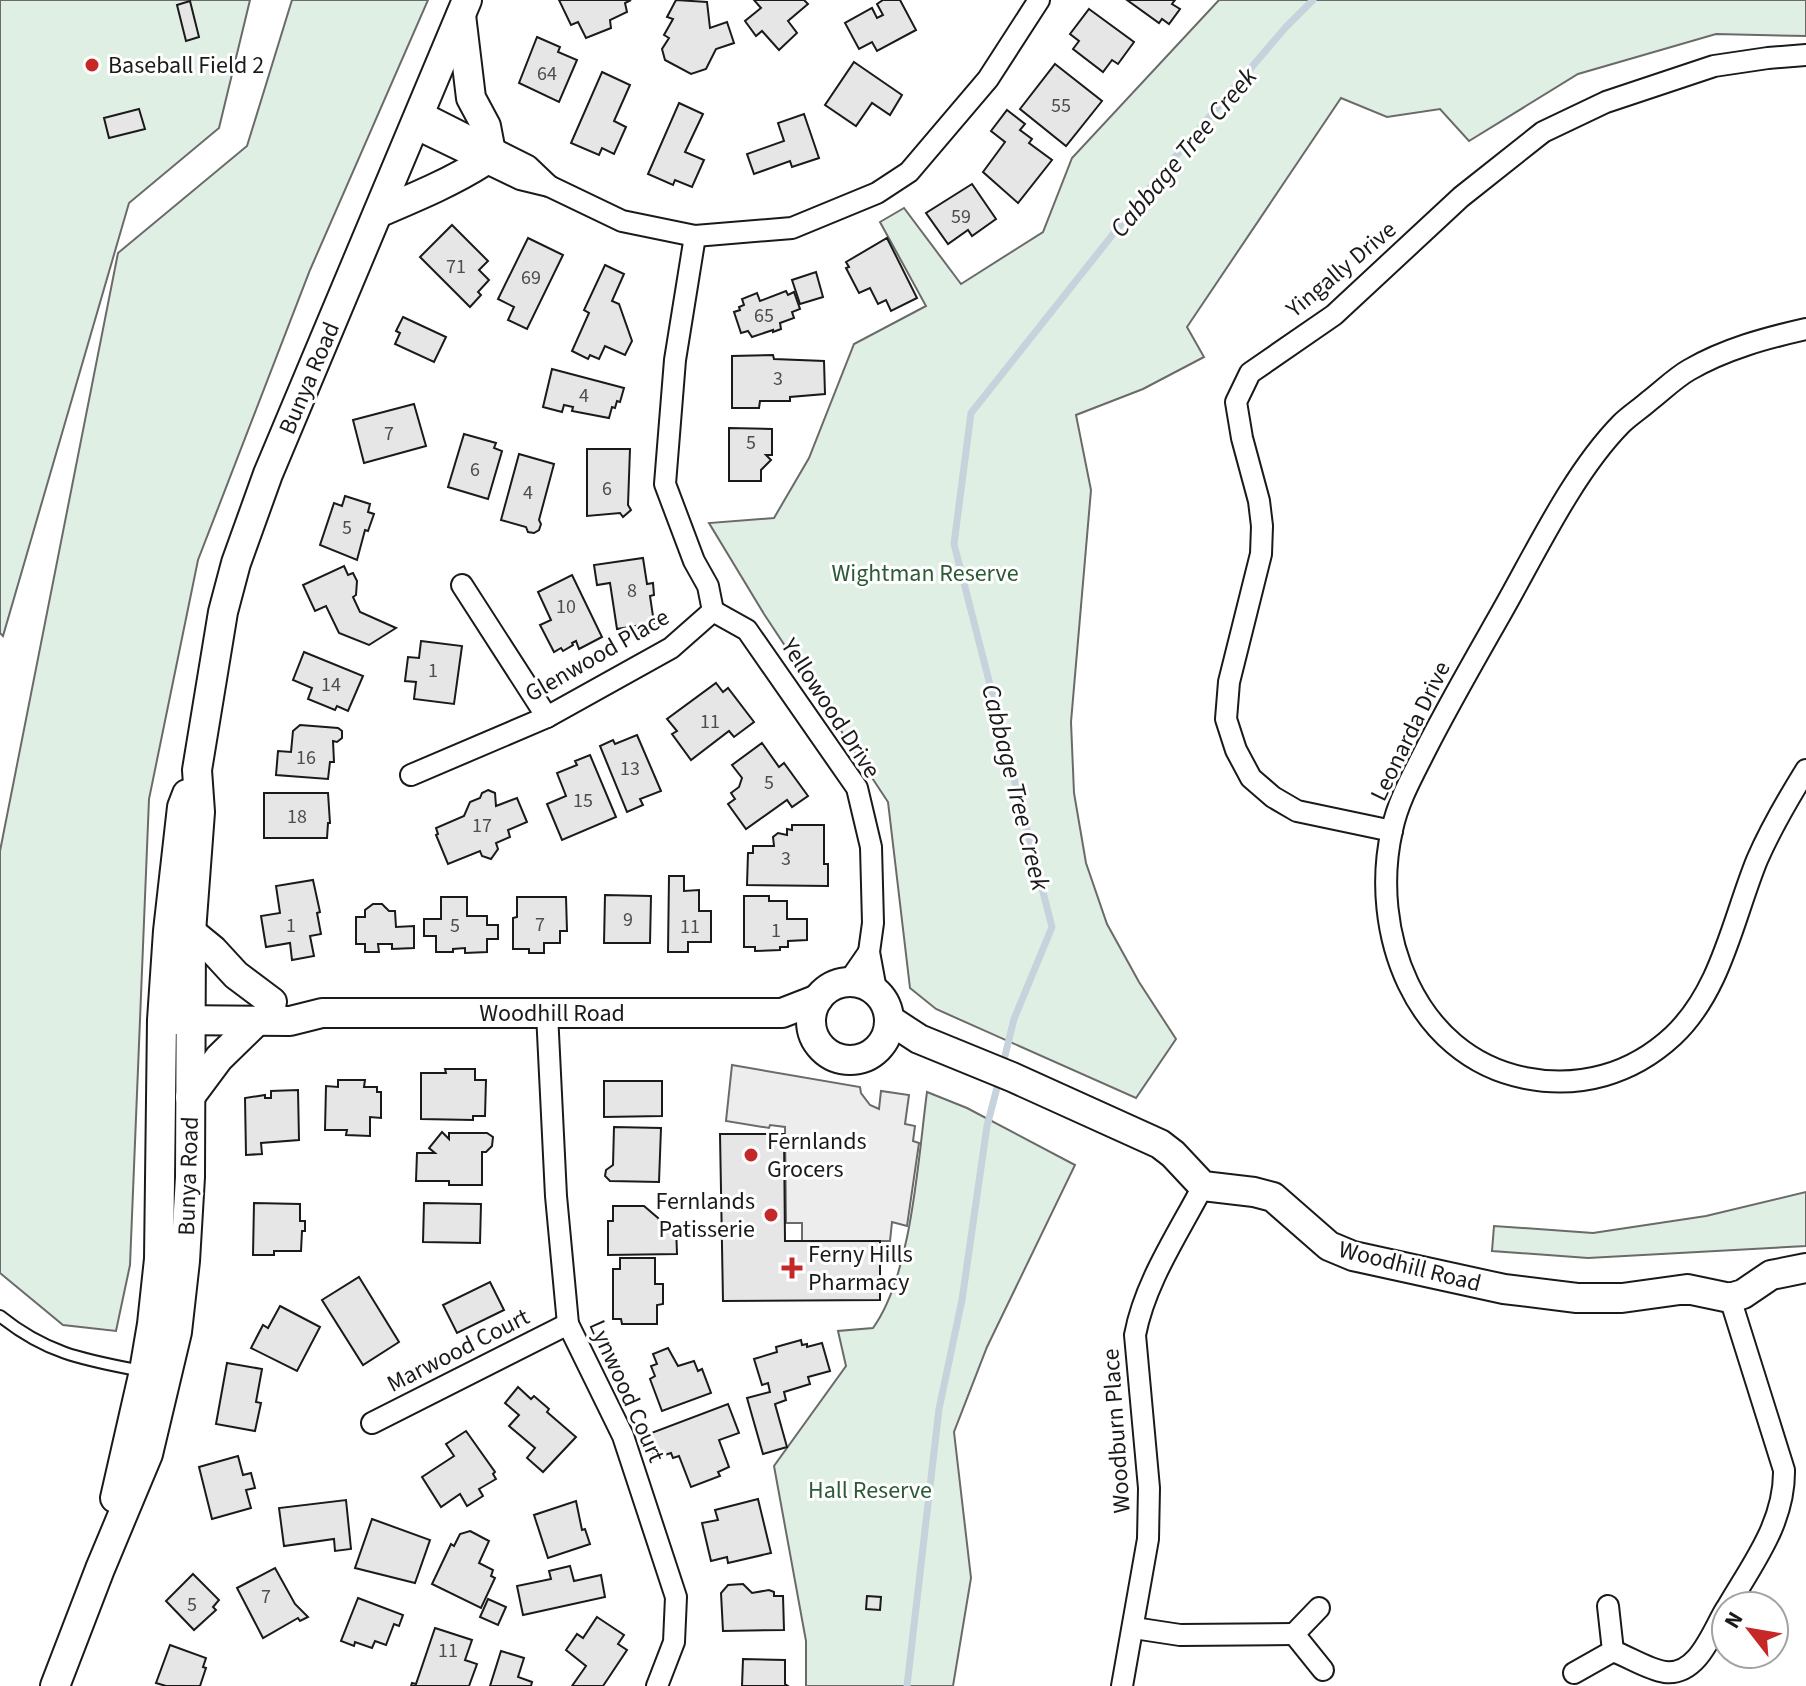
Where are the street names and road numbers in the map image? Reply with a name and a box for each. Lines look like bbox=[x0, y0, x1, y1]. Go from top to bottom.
street label: Yingally Drive bbox=[1278, 213, 1404, 327]
street label: Bunya Road bbox=[270, 316, 349, 440]
street label: Glenwood Place bbox=[519, 600, 676, 711]
street label: Yellowood Drive bbox=[772, 630, 889, 785]
street label: Leonarda Drive bbox=[1361, 655, 1459, 807]
street label: Woodhill Road bbox=[479, 996, 625, 1031]
street label: Bunya Road bbox=[169, 1116, 208, 1236]
street label: Woodhill Road bbox=[1335, 1232, 1485, 1301]
street label: Marwood Court bbox=[381, 1299, 536, 1401]
street label: Lynwood Court bbox=[580, 1314, 674, 1468]
street label: Woodburn Place bbox=[1093, 1347, 1140, 1514]

